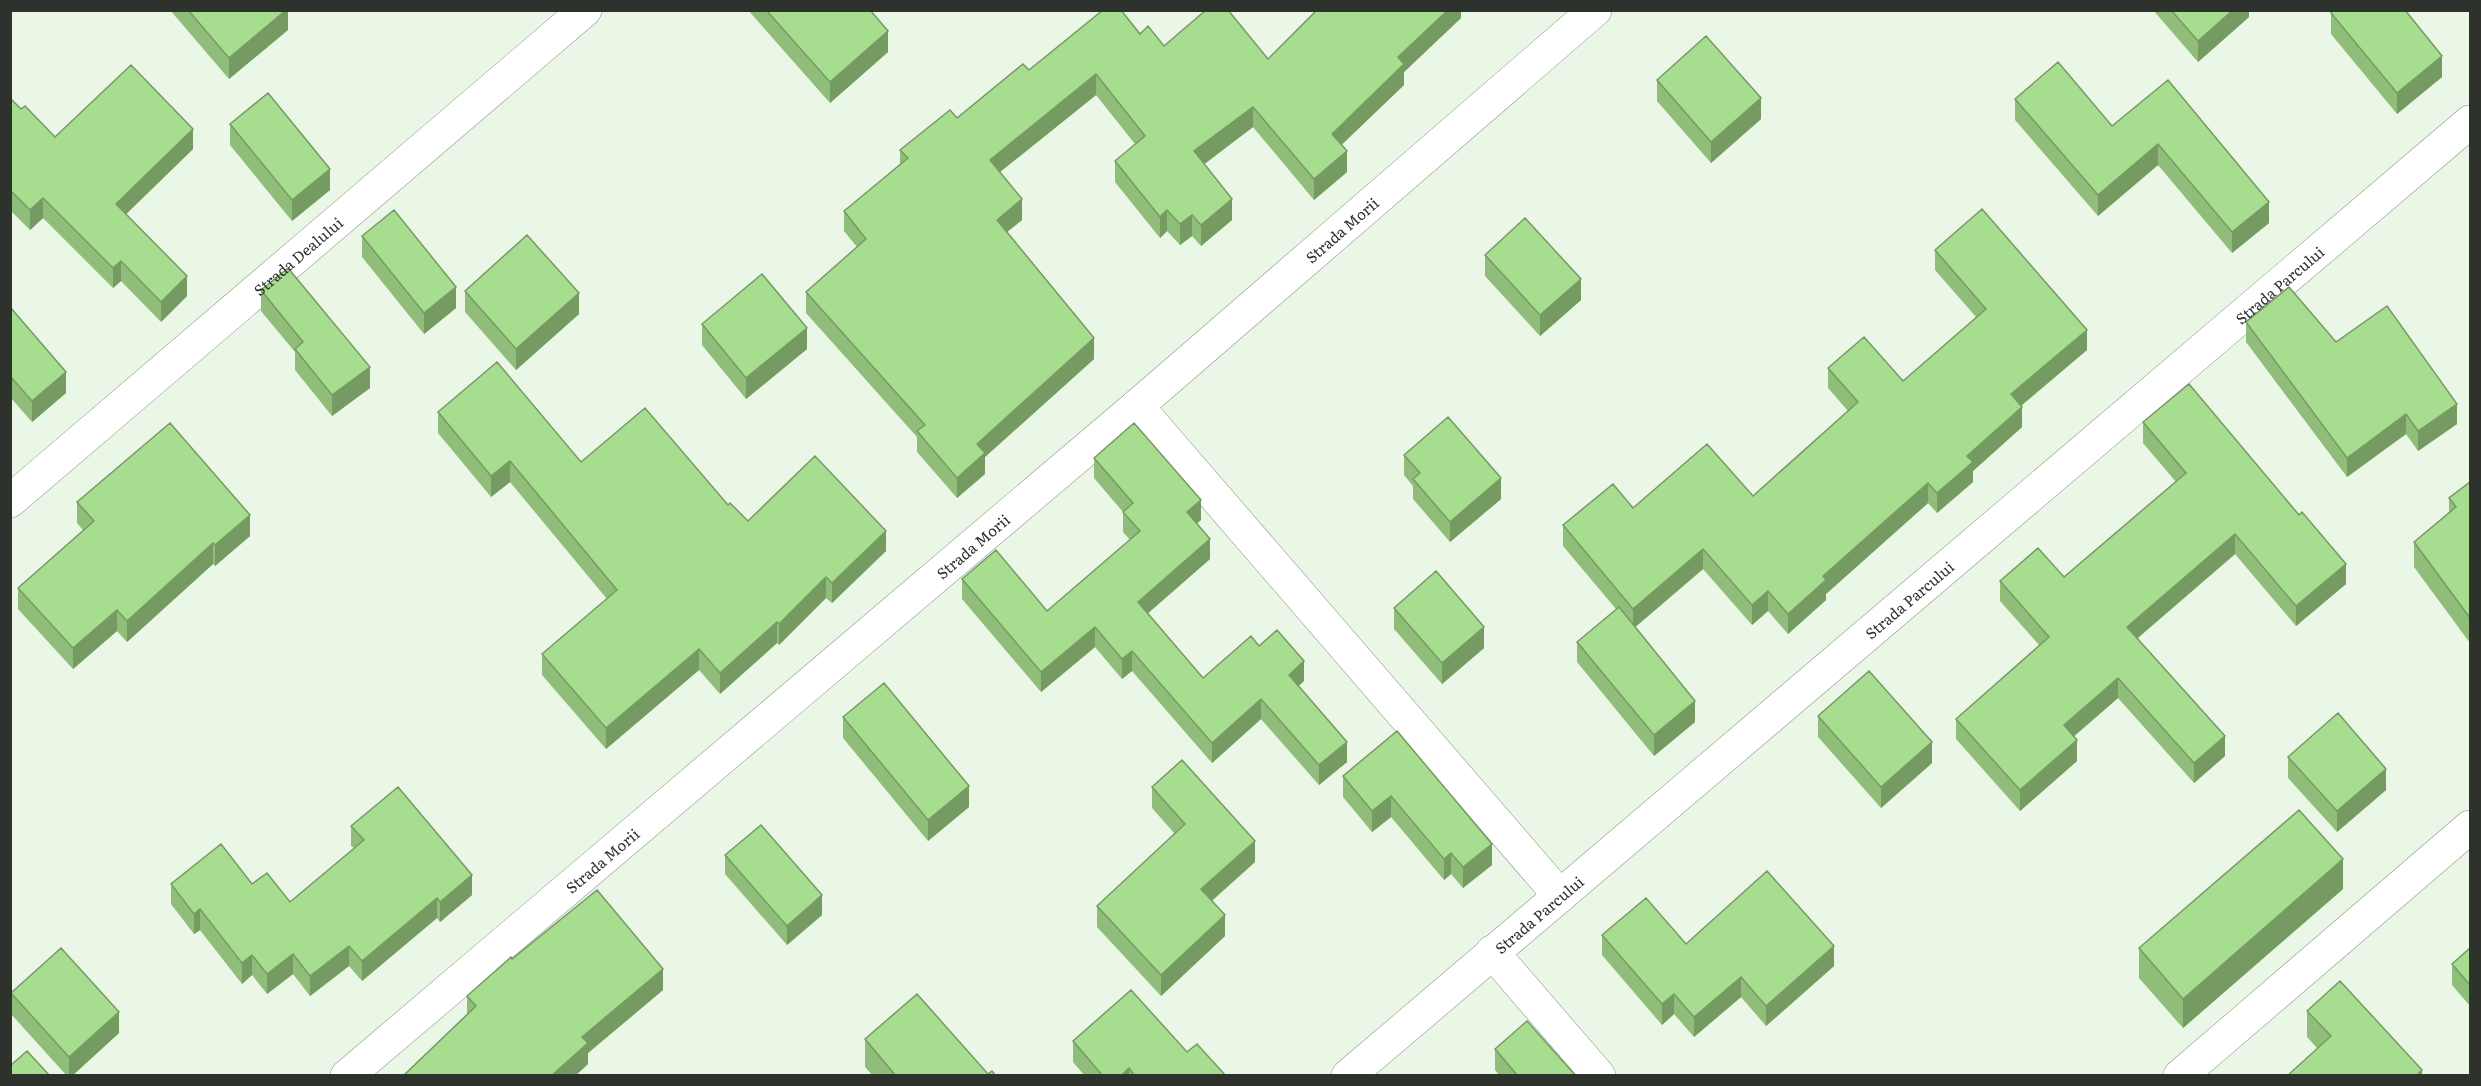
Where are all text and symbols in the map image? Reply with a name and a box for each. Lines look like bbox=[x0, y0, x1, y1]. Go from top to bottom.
street label: Strada Morii bbox=[1300, 191, 1383, 268]
street label: Strada Dealului bbox=[248, 211, 347, 300]
street label: Strada Parcului bbox=[2230, 240, 2328, 329]
street label: Strada Morii bbox=[930, 508, 1014, 584]
street label: Strada Parcului bbox=[1859, 555, 1958, 644]
street label: Strada Morii bbox=[560, 822, 644, 898]
street label: Strada Parcului bbox=[1489, 870, 1588, 959]

